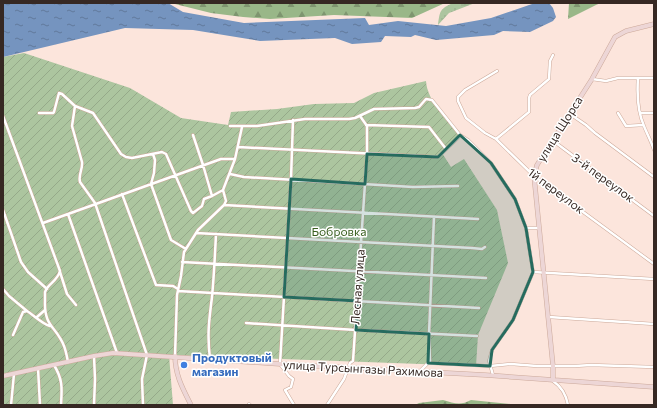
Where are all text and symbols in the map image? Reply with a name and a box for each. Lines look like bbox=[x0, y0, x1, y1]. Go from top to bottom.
street label: улица Щорса bbox=[534, 93, 585, 164]
street label: 3-й переулок bbox=[570, 150, 638, 205]
street label: 1й переулок bbox=[526, 164, 588, 216]
park label: Бобровка bbox=[311, 224, 367, 238]
street label: Лесная улица bbox=[347, 249, 367, 325]
place label: Продуктовый магазин bbox=[192, 350, 272, 378]
street label: улица Турсынгазы Рахимова bbox=[283, 357, 443, 379]
marker: Продуктовый магазин bbox=[179, 360, 189, 370]

